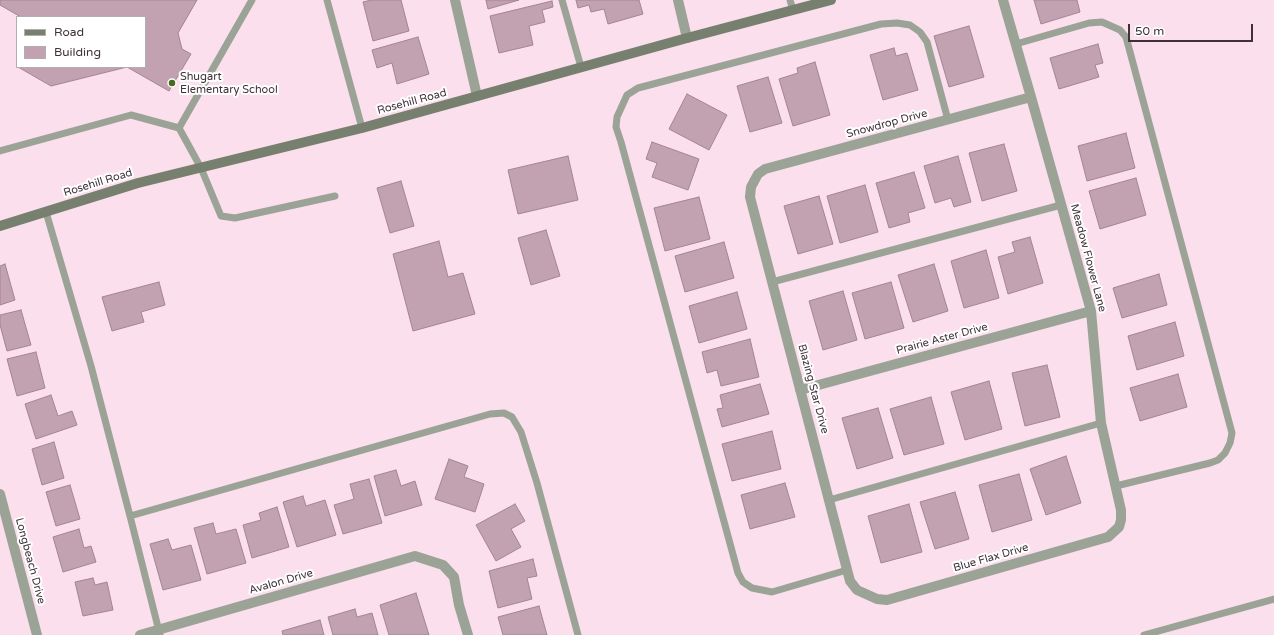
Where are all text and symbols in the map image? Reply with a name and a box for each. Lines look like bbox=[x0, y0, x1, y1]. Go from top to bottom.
legend bbox=[16, 16, 146, 68]
scale bar bbox=[1130, 16, 1255, 42]
text: 50 m bbox=[1135, 24, 1164, 38]
text: Road bbox=[54, 25, 84, 39]
text: Building bbox=[54, 45, 101, 59]
place label: Shugart Elementary School bbox=[180, 70, 278, 96]
marker: Shugart Elementary School bbox=[167, 78, 177, 88]
street label: Rosehill Road bbox=[376, 86, 448, 118]
street label: Snowdrop Drive bbox=[845, 107, 929, 141]
street label: Rosehill Road bbox=[62, 166, 134, 200]
street label: Meadow Flower Lane bbox=[1067, 203, 1109, 313]
street label: Prairie Aster Drive bbox=[895, 320, 989, 358]
street label: Blazing Star Drive bbox=[795, 343, 831, 435]
street label: Longbeach Drive bbox=[12, 517, 48, 605]
street label: Blue Flax Drive bbox=[952, 541, 1030, 575]
street label: Avalon Drive bbox=[248, 567, 314, 597]

